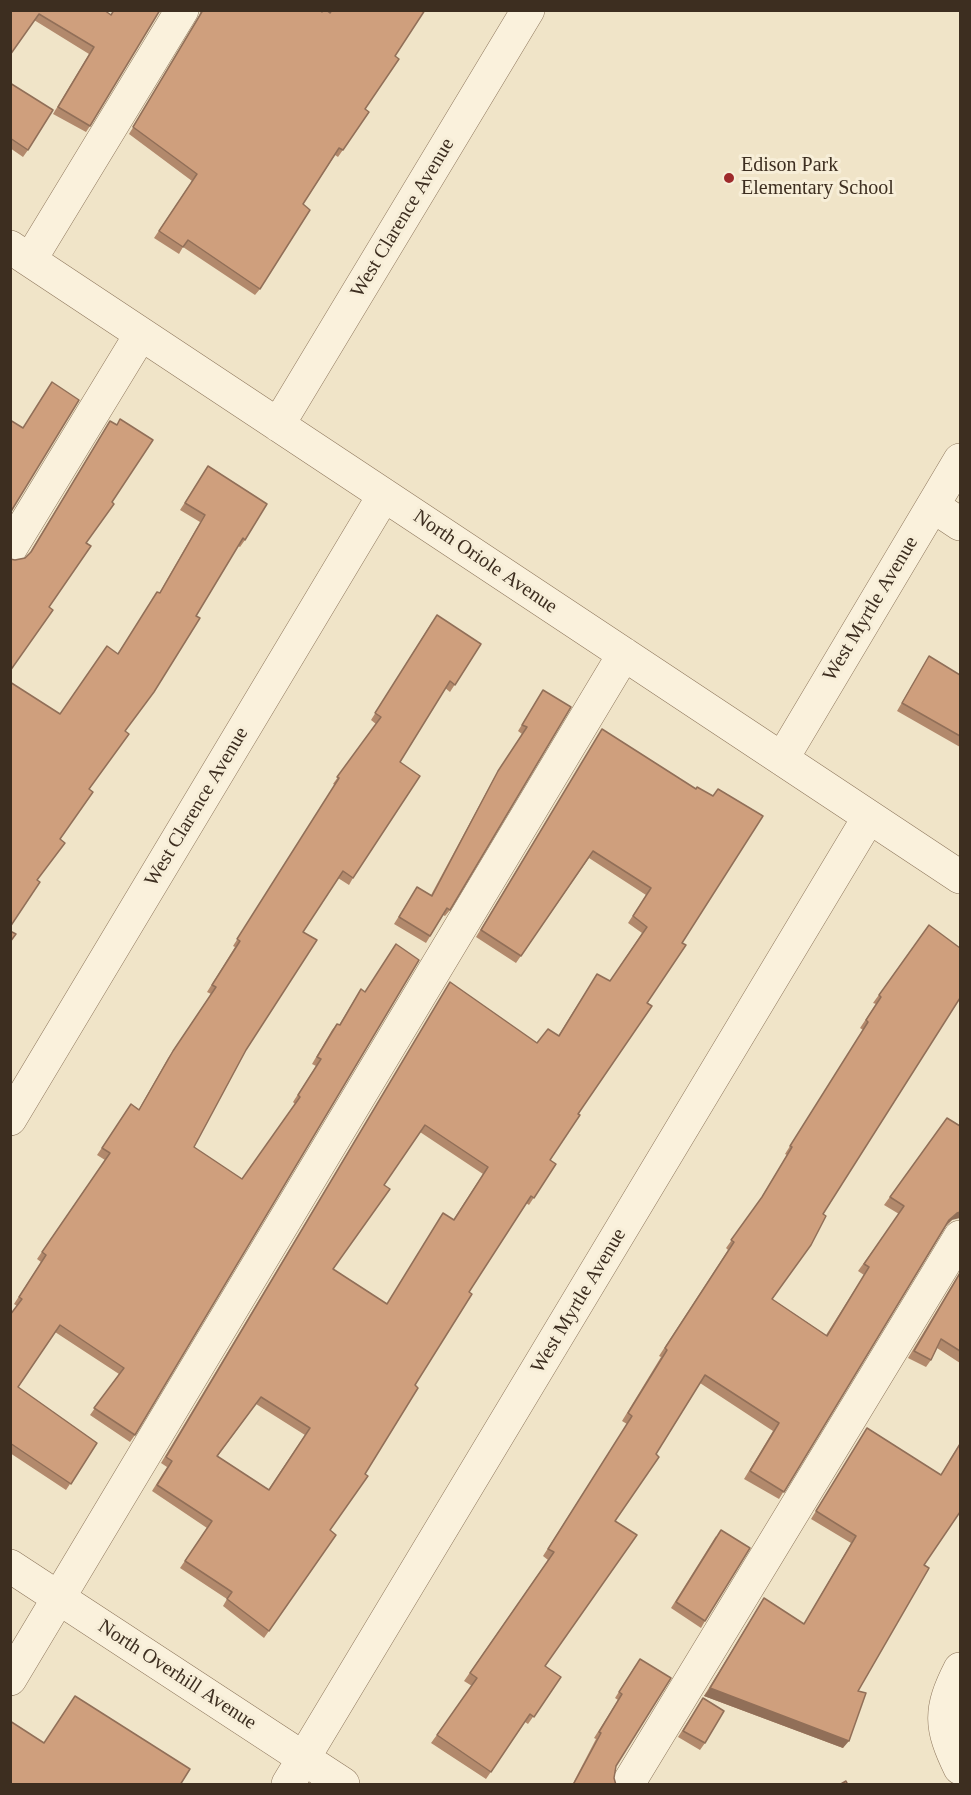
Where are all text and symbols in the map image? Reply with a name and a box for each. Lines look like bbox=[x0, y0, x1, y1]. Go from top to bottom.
street label: West Clarence Avenue bbox=[346, 134, 460, 302]
place label: Edison Park Elementary School bbox=[741, 154, 894, 201]
marker: Edison Park Elementary School bbox=[722, 171, 736, 185]
street label: North Oriole Avenue bbox=[408, 505, 562, 619]
street label: West Myrtle Avenue bbox=[818, 532, 924, 686]
street label: West Clarence Avenue bbox=[140, 723, 254, 891]
street label: West Myrtle Avenue bbox=[526, 1224, 632, 1378]
street label: North Overhill Avenue bbox=[93, 1615, 261, 1735]

